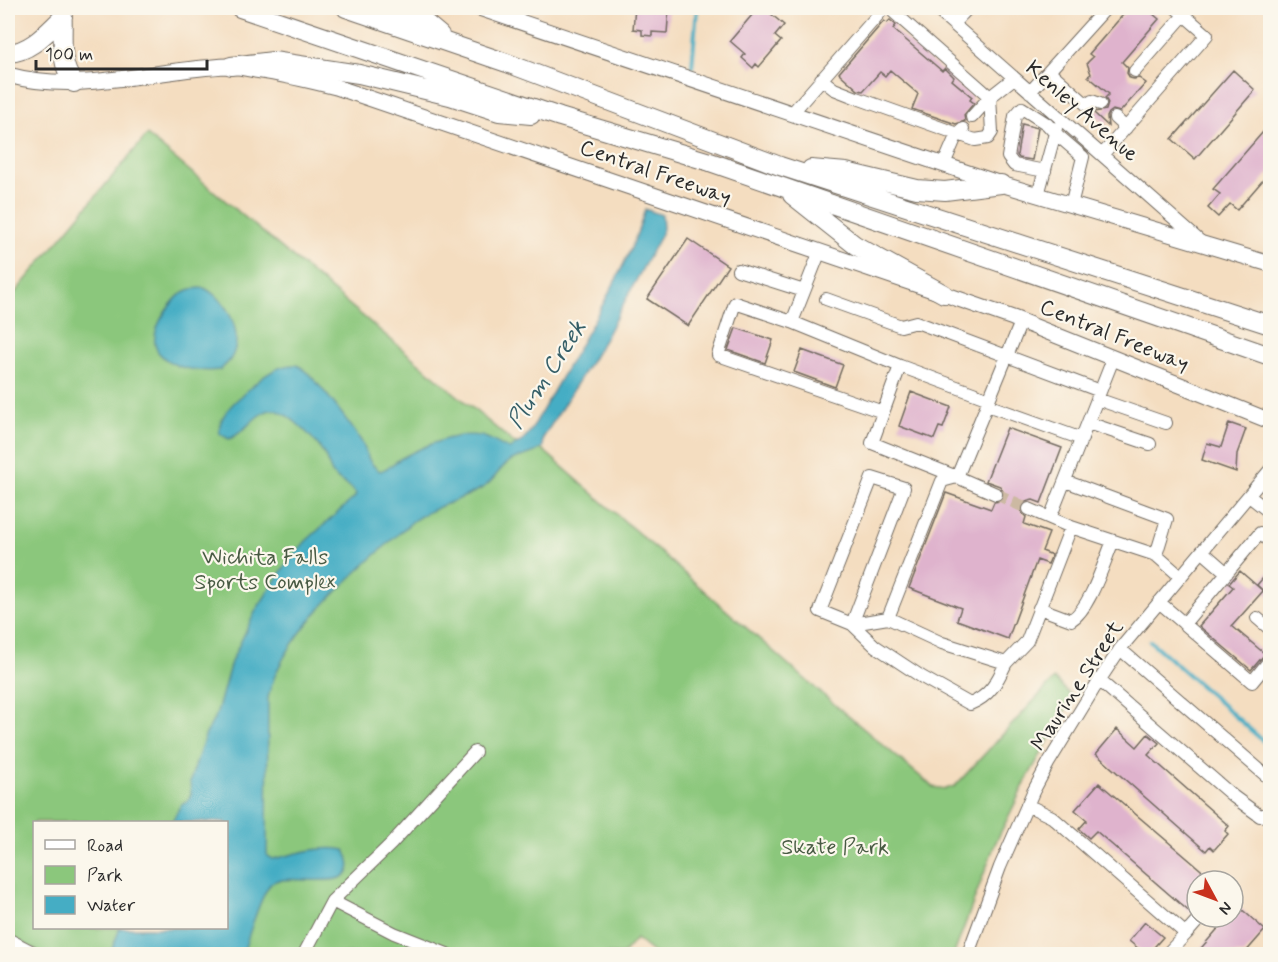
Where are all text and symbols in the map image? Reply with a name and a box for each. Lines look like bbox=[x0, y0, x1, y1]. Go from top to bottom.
scale bar bbox=[36, 33, 207, 71]
text: 100 m bbox=[45, 43, 93, 67]
street label: Kenley Avenue bbox=[1019, 55, 1144, 168]
street label: Central Freeway bbox=[576, 134, 735, 212]
street label: Central Freeway bbox=[1035, 293, 1193, 379]
water label: Plum Creek bbox=[501, 314, 594, 435]
park label: Wichita Falls Sports Complex bbox=[194, 544, 336, 597]
street label: Maurine Street bbox=[1025, 615, 1130, 757]
legend bbox=[33, 821, 228, 929]
text: Road bbox=[87, 834, 123, 858]
park label: Skate Park bbox=[781, 834, 889, 862]
text: Park bbox=[87, 864, 123, 888]
north arrow bbox=[1185, 869, 1245, 929]
text: Water bbox=[87, 894, 136, 918]
text: N bbox=[1214, 897, 1237, 919]

